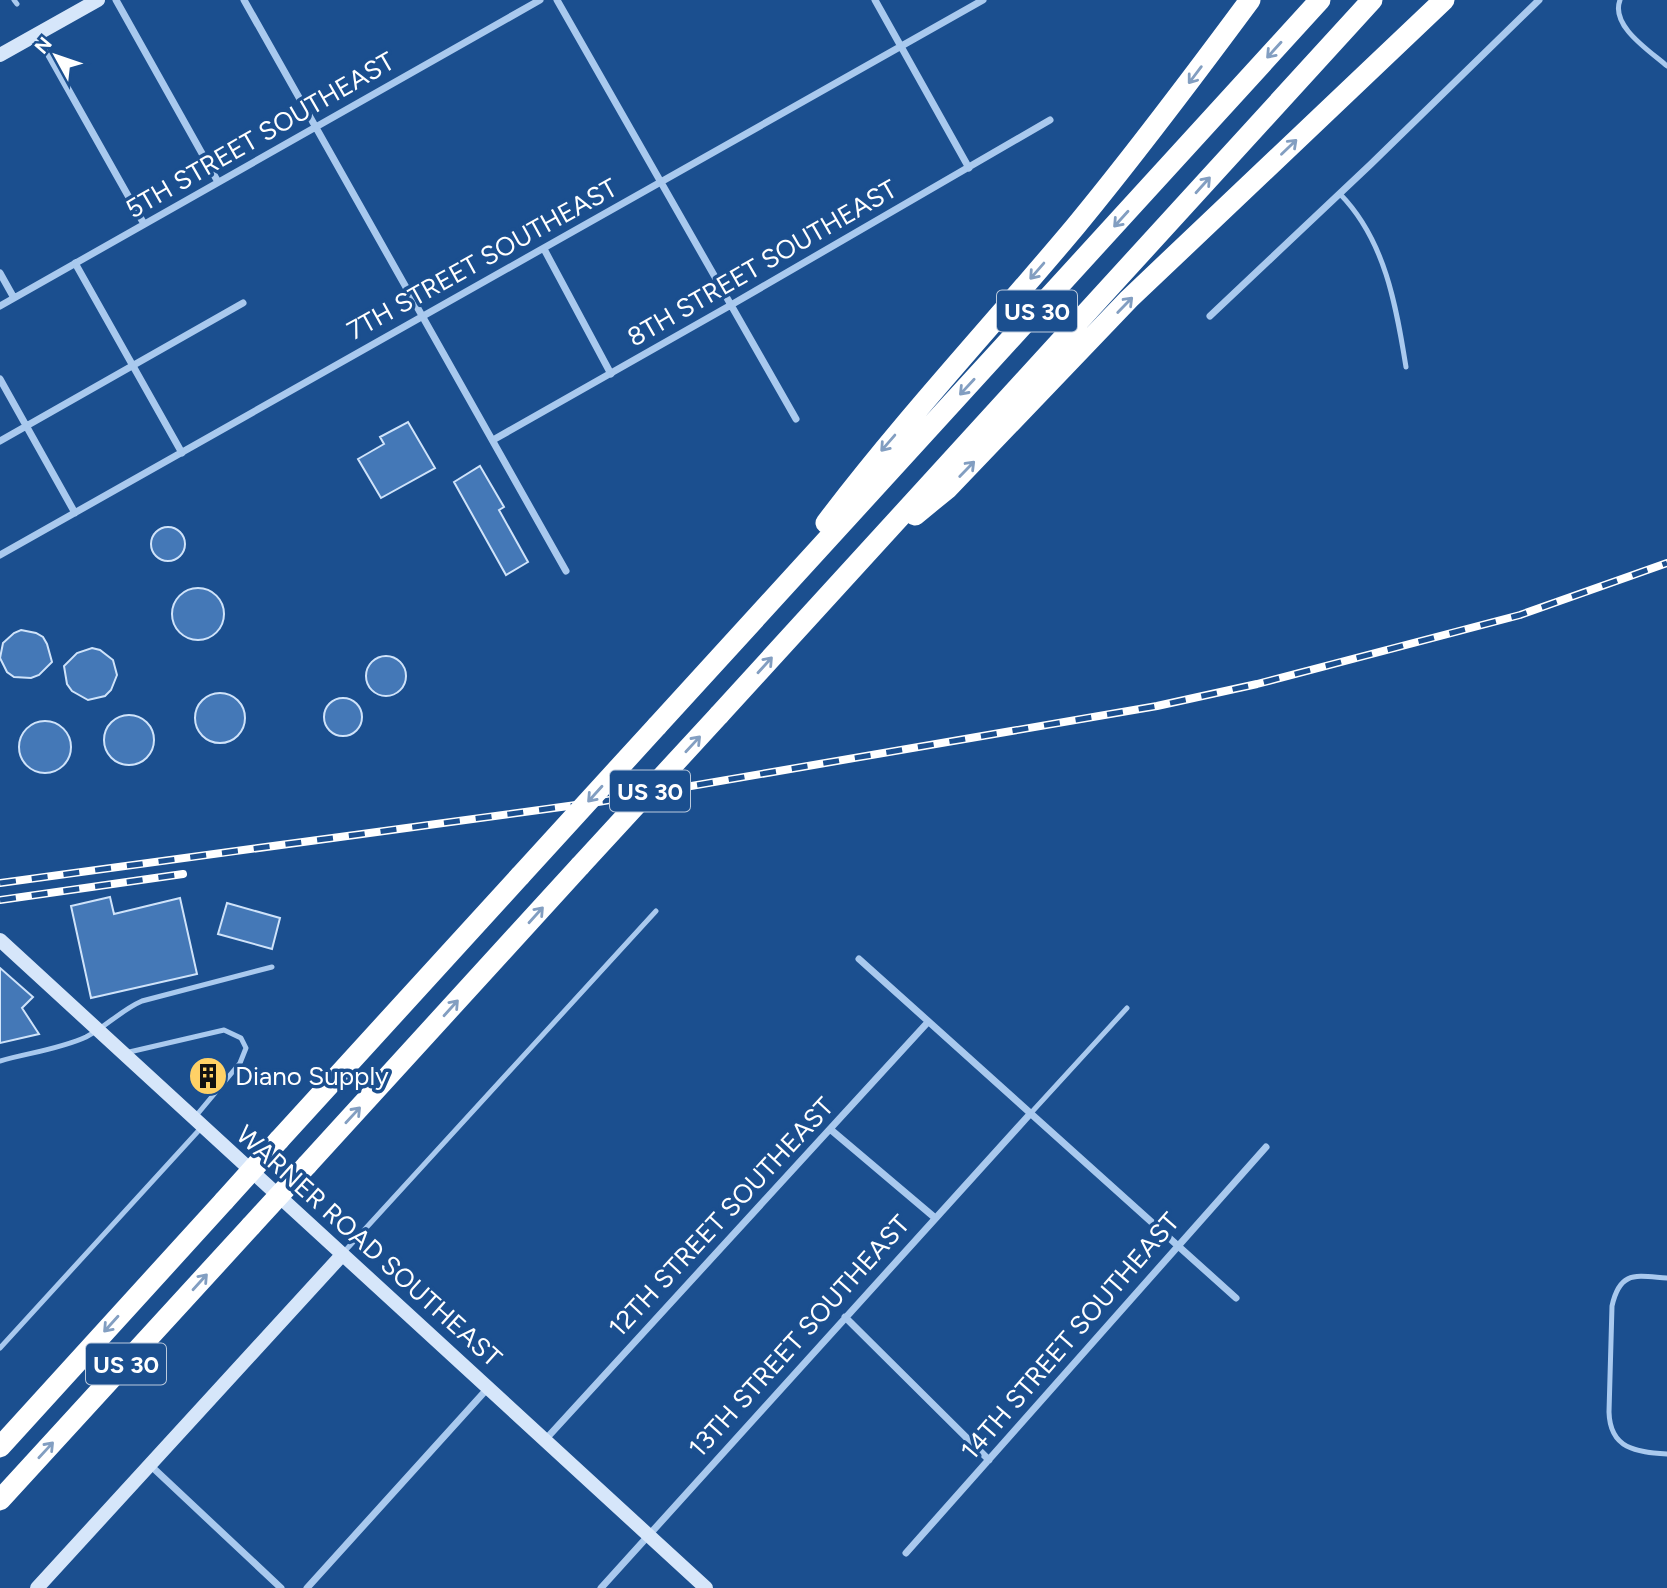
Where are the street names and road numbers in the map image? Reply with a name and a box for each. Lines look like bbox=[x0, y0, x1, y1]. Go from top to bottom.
street label: 5TH STREET SOUTHEAST bbox=[120, 45, 401, 225]
street label: 7TH STREET SOUTHEAST bbox=[341, 171, 623, 347]
street label: 8TH STREET SOUTHEAST bbox=[622, 172, 903, 353]
road number: US 30 bbox=[997, 290, 1077, 332]
road number: US 30 bbox=[610, 770, 690, 812]
street label: 12TH STREET SOUTHEAST bbox=[602, 1090, 841, 1343]
street label: WARNER ROAD SOUTHEAST bbox=[230, 1118, 509, 1374]
street label: 14TH STREET SOUTHEAST bbox=[954, 1205, 1186, 1466]
street label: 13TH STREET SOUTHEAST bbox=[682, 1208, 917, 1464]
road number: US 30 bbox=[86, 1344, 166, 1384]

